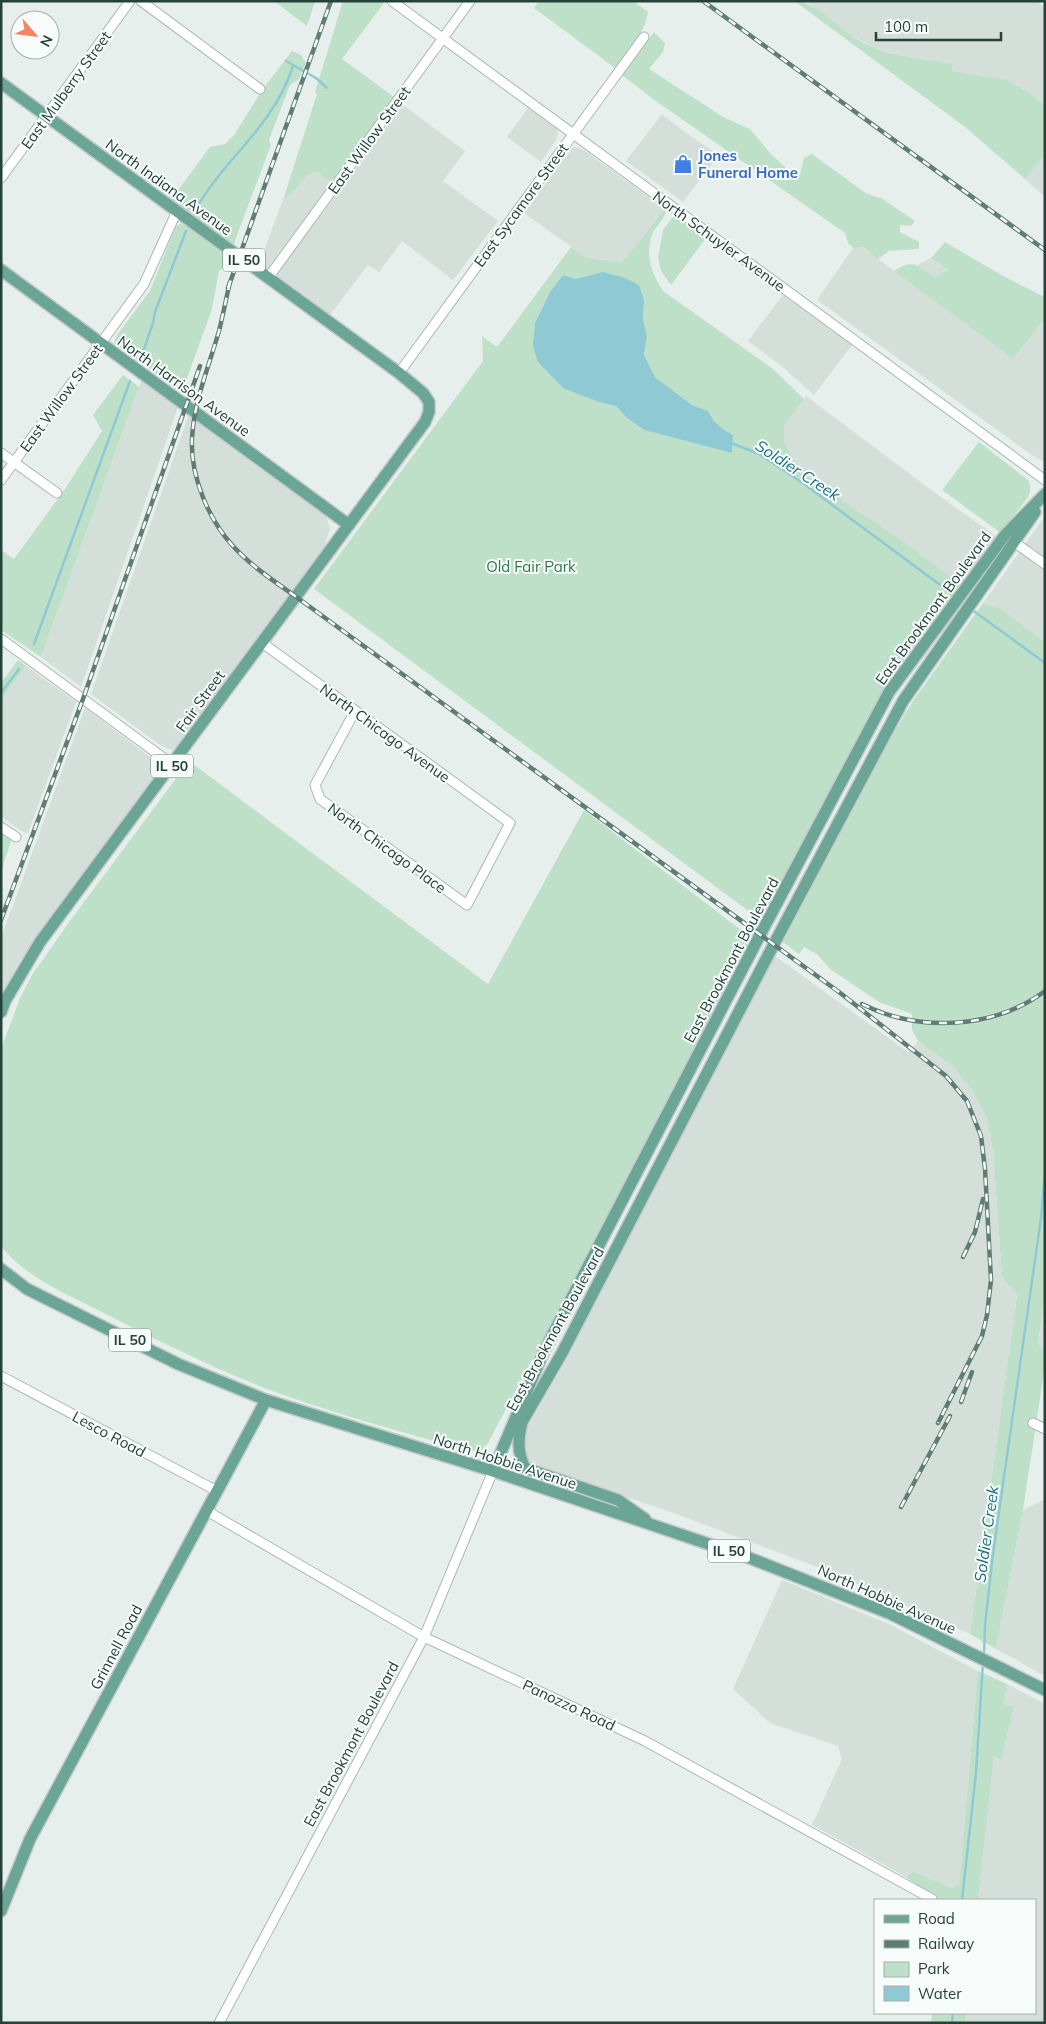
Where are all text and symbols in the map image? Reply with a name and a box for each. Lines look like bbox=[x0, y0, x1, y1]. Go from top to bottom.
north arrow bbox=[10, 10, 60, 60]
scale bar bbox=[876, 10, 1001, 42]
text: 100 m bbox=[884, 17, 928, 36]
street label: East Mulberry Street bbox=[17, 27, 115, 153]
text: N bbox=[36, 32, 57, 50]
street label: East Willow Street bbox=[324, 82, 414, 198]
street label: North Indiana Avenue bbox=[102, 135, 236, 239]
street label: East Sycamore Street bbox=[470, 139, 572, 271]
place label: Jones Funeral Home bbox=[698, 146, 798, 182]
shop icon: Jones Funeral Home bbox=[672, 153, 694, 175]
street label: North Schuyler Avenue bbox=[649, 187, 789, 295]
road number: IL 50 bbox=[223, 248, 265, 272]
street label: North Harrison Avenue bbox=[114, 331, 254, 441]
street label: East Willow Street bbox=[16, 340, 106, 456]
water label: Soldier Creek bbox=[752, 435, 845, 505]
street label: East Brookmont Boulevard bbox=[871, 528, 995, 688]
park label: Old Fair Park bbox=[486, 557, 576, 576]
street label: Fair Street bbox=[171, 666, 229, 736]
street label: North Chicago Avenue bbox=[316, 679, 454, 787]
road number: IL 50 bbox=[151, 754, 193, 778]
street label: North Chicago Place bbox=[324, 799, 450, 897]
street label: East Brookmont Boulevard bbox=[679, 874, 783, 1046]
street label: East Brookmont Boulevard bbox=[502, 1244, 608, 1414]
road number: IL 50 bbox=[109, 1328, 151, 1352]
street label: Lesco Road bbox=[69, 1407, 149, 1461]
street label: North Hobbie Avenue bbox=[431, 1429, 579, 1493]
water label: Soldier Creek bbox=[969, 1484, 1003, 1584]
road number: IL 50 bbox=[708, 1540, 750, 1562]
street label: North Hobbie Avenue bbox=[815, 1560, 959, 1638]
street label: Grinnell Road bbox=[86, 1601, 146, 1693]
street label: East Brookmont Boulevard bbox=[299, 1658, 403, 1830]
street label: Panozzo Road bbox=[520, 1675, 618, 1735]
legend bbox=[874, 1899, 1036, 2014]
text: Road bbox=[918, 1909, 955, 1928]
text: Railway bbox=[918, 1934, 974, 1953]
text: Park bbox=[918, 1959, 950, 1978]
text: Water bbox=[918, 1984, 962, 2003]

